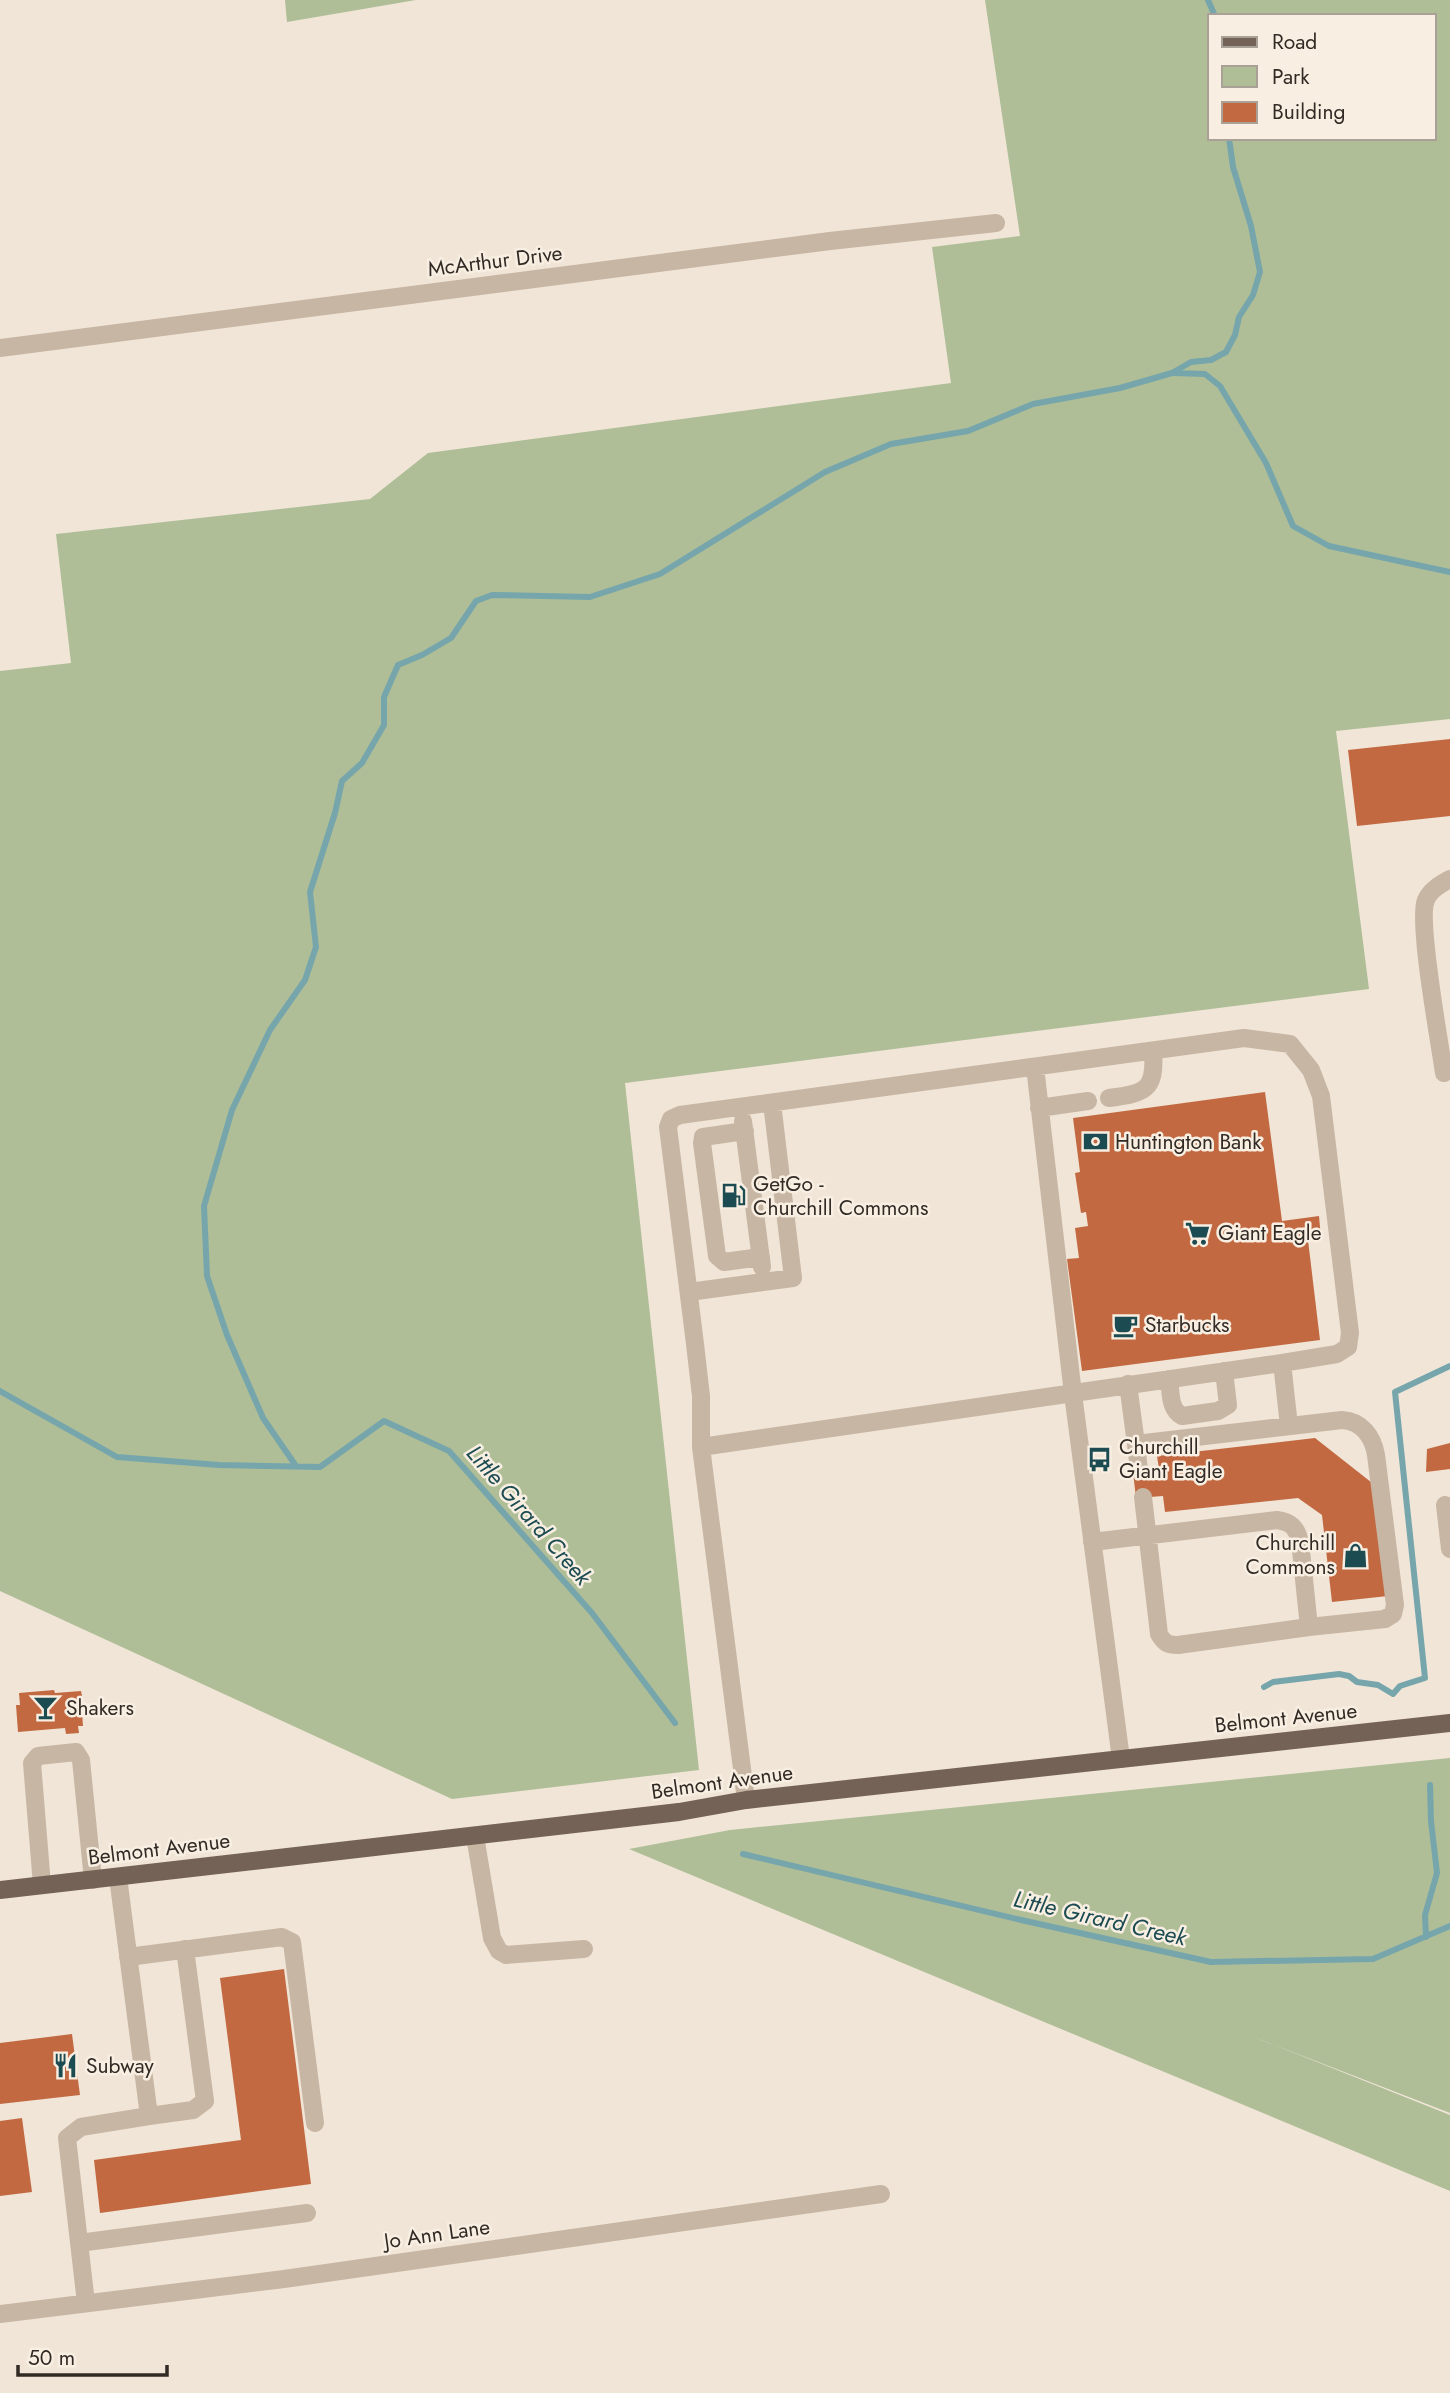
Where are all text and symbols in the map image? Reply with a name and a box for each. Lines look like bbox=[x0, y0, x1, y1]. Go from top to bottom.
legend bbox=[1208, 14, 1436, 140]
text: Road bbox=[1272, 27, 1317, 57]
text: Park bbox=[1272, 62, 1310, 92]
text: Building bbox=[1272, 97, 1345, 127]
street label: McArthur Drive bbox=[426, 238, 564, 284]
place label: Huntington Bank bbox=[1115, 1127, 1262, 1157]
bank icon: Huntington Bank bbox=[1081, 1128, 1109, 1156]
place label: GetGo - Churchill Commons bbox=[753, 1169, 928, 1223]
fuel station icon: GetGo - Churchill Commons bbox=[719, 1182, 747, 1210]
place label: Giant Eagle bbox=[1218, 1218, 1322, 1248]
supermarket icon: Giant Eagle bbox=[1184, 1219, 1212, 1247]
place label: Starbucks bbox=[1145, 1310, 1230, 1340]
cafe icon: Starbucks bbox=[1111, 1311, 1139, 1339]
place label: Churchill Giant Eagle bbox=[1119, 1432, 1223, 1486]
water label: Little Girard Creek bbox=[458, 1437, 600, 1594]
bus stop icon: Churchill Giant Eagle bbox=[1085, 1445, 1113, 1473]
place label: Churchill Commons bbox=[1245, 1528, 1335, 1582]
shop icon: Churchill Commons bbox=[1341, 1541, 1369, 1569]
place label: Shakers bbox=[66, 1693, 134, 1723]
bar icon: Shakers bbox=[32, 1694, 60, 1722]
street label: Belmont Avenue bbox=[1213, 1696, 1359, 1740]
street label: Belmont Avenue bbox=[649, 1757, 795, 1807]
street label: Belmont Avenue bbox=[86, 1825, 232, 1873]
water label: Little Girard Creek bbox=[1010, 1882, 1191, 1955]
place label: Subway bbox=[86, 2051, 154, 2081]
restaurant icon: Subway bbox=[52, 2052, 80, 2080]
street label: Jo Ann Lane bbox=[379, 2212, 492, 2257]
scale bar bbox=[18, 2334, 166, 2378]
text: 50 m bbox=[28, 2343, 75, 2373]

